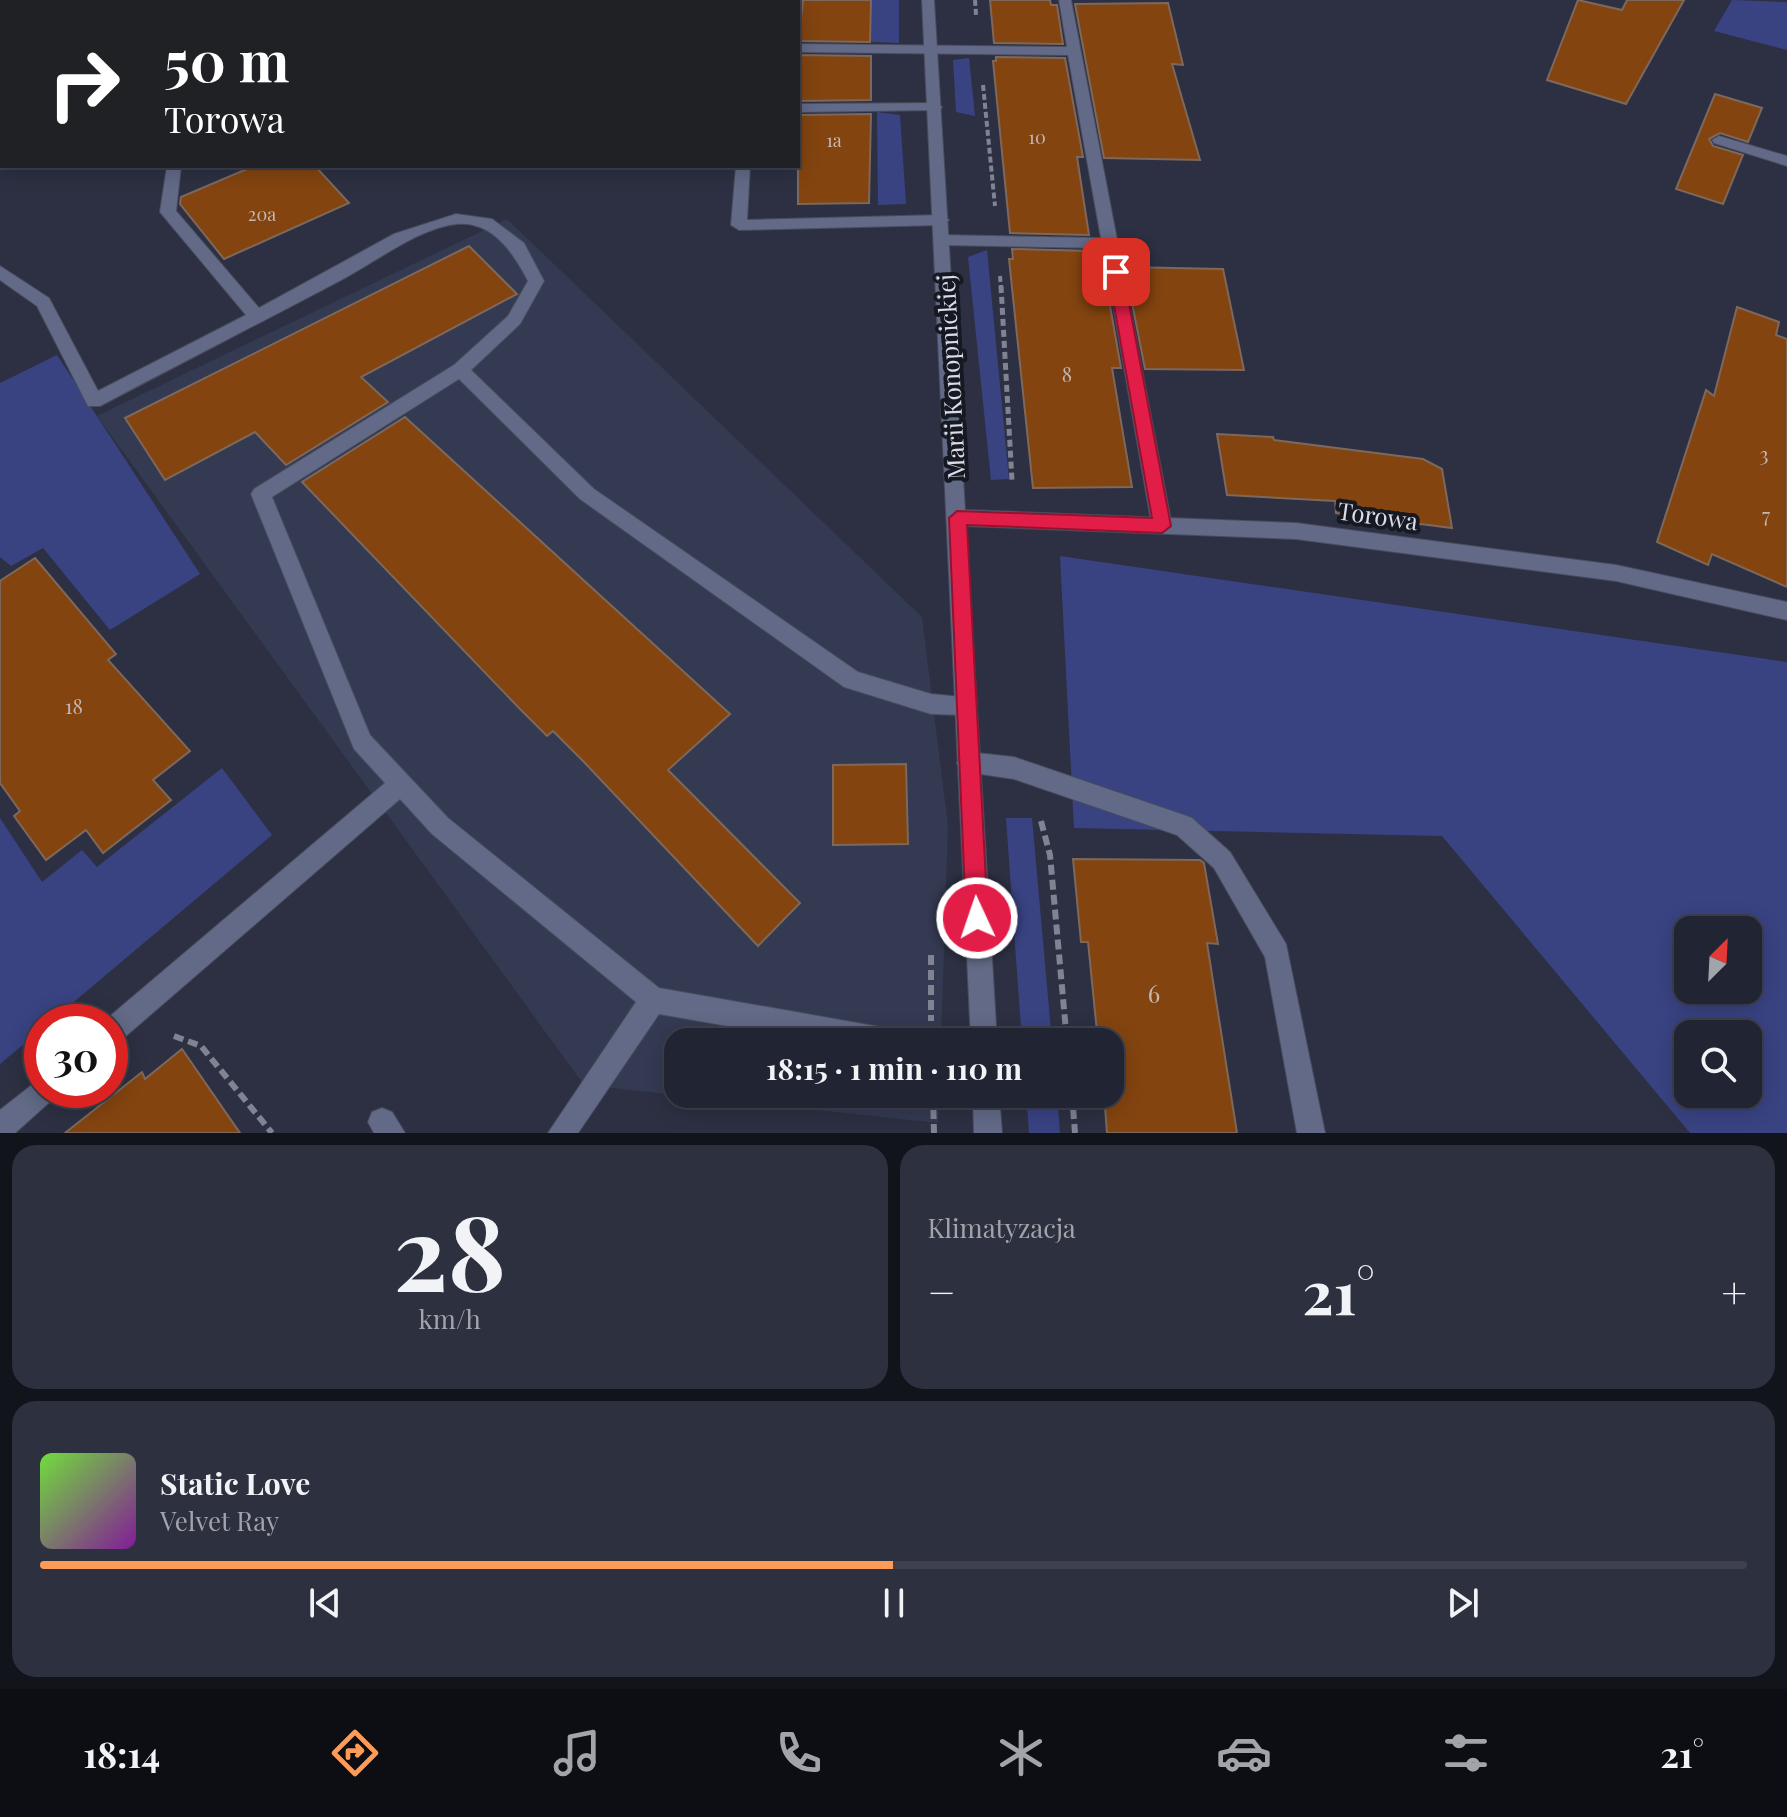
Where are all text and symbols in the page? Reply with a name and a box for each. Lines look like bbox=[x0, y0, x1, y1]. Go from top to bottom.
text: 50 m bbox=[164, 22, 290, 97]
icon: right bbox=[32, 32, 136, 136]
text: Torowa bbox=[164, 94, 285, 142]
house number: 10 bbox=[1028, 125, 1046, 149]
house number: 1a bbox=[826, 128, 842, 152]
house number: 20a bbox=[248, 202, 276, 226]
pin bbox=[1082, 238, 1150, 306]
icon: arrive bbox=[1094, 250, 1138, 294]
street label: Marii Konopnickiej bbox=[929, 274, 971, 480]
house number: 8 bbox=[1062, 360, 1072, 387]
house number: 3 bbox=[1759, 440, 1769, 467]
street label: Torowa bbox=[1336, 494, 1420, 536]
house number: 7 bbox=[1762, 501, 1770, 528]
house number: 18 bbox=[65, 692, 83, 719]
position arrow bbox=[935, 876, 1019, 960]
north arrow bbox=[1674, 916, 1762, 1004]
map controls bbox=[1674, 916, 1762, 1108]
house number: 6 bbox=[1148, 977, 1160, 1009]
speed limit sign: 30 bbox=[24, 1004, 128, 1108]
button: search bbox=[1674, 1020, 1762, 1108]
text: 18:15 · 1 min · 110 m bbox=[766, 1048, 1022, 1088]
text: 28 bbox=[393, 1179, 506, 1318]
text: Klimatyzacja bbox=[928, 1210, 1076, 1245]
text: 21° bbox=[1302, 1250, 1375, 1330]
text: − bbox=[928, 1261, 956, 1320]
text: + bbox=[1721, 1261, 1747, 1320]
text: km/h bbox=[419, 1301, 481, 1336]
text: Static Love bbox=[160, 1463, 310, 1503]
text: Velvet Ray bbox=[160, 1503, 279, 1538]
icon: previous bbox=[303, 1581, 347, 1625]
icon: pause bbox=[872, 1581, 916, 1625]
icon: next bbox=[1441, 1581, 1485, 1625]
icon: directions bbox=[327, 1725, 383, 1781]
icon: music bbox=[549, 1725, 605, 1781]
icon: phone bbox=[771, 1725, 827, 1781]
icon: climate bbox=[993, 1725, 1049, 1781]
icon: car bbox=[1216, 1725, 1272, 1781]
icon: filters bbox=[1438, 1725, 1494, 1781]
text: 18:14 bbox=[83, 1729, 160, 1777]
text: 21° bbox=[1660, 1729, 1704, 1777]

